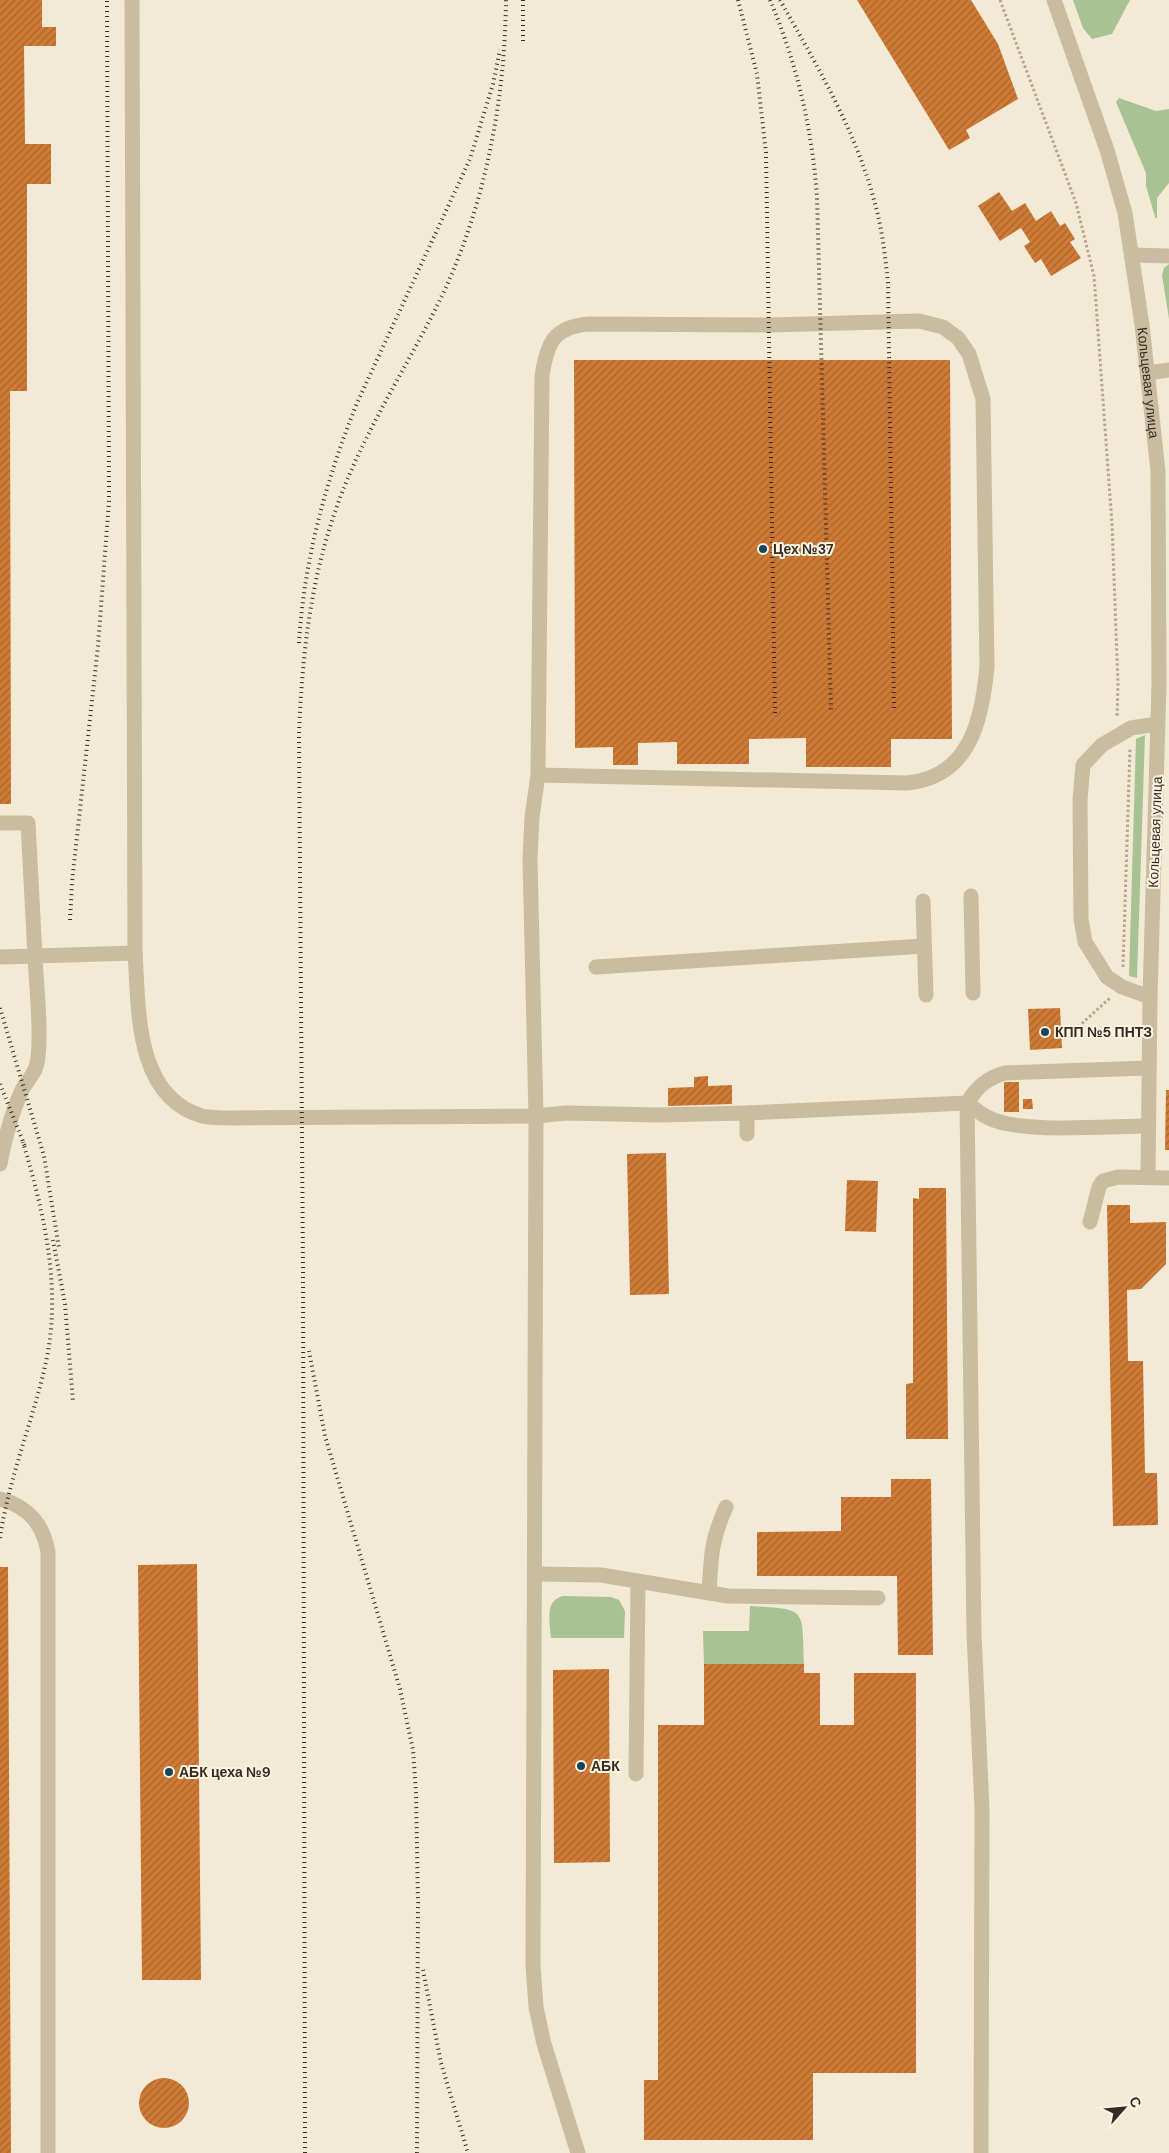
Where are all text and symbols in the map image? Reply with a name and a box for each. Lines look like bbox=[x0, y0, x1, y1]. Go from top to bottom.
street label: Кольцевая улица bbox=[1133, 326, 1163, 439]
place label: Цех №37 bbox=[773, 540, 834, 558]
marker: Цех №37 bbox=[757, 543, 769, 555]
street label: Кольцевая улица bbox=[1144, 776, 1166, 888]
place label: КПП №5 ПНТЗ bbox=[1055, 1023, 1152, 1041]
marker: КПП №5 ПНТЗ bbox=[1039, 1026, 1051, 1038]
place label: АБК bbox=[591, 1757, 620, 1775]
marker: АБК bbox=[575, 1760, 587, 1772]
place label: АБК цеха №9 bbox=[179, 1763, 271, 1781]
marker: АБК цеха №9 bbox=[163, 1766, 175, 1778]
north arrow bbox=[1099, 2083, 1149, 2133]
text: С bbox=[1125, 2094, 1146, 2111]

